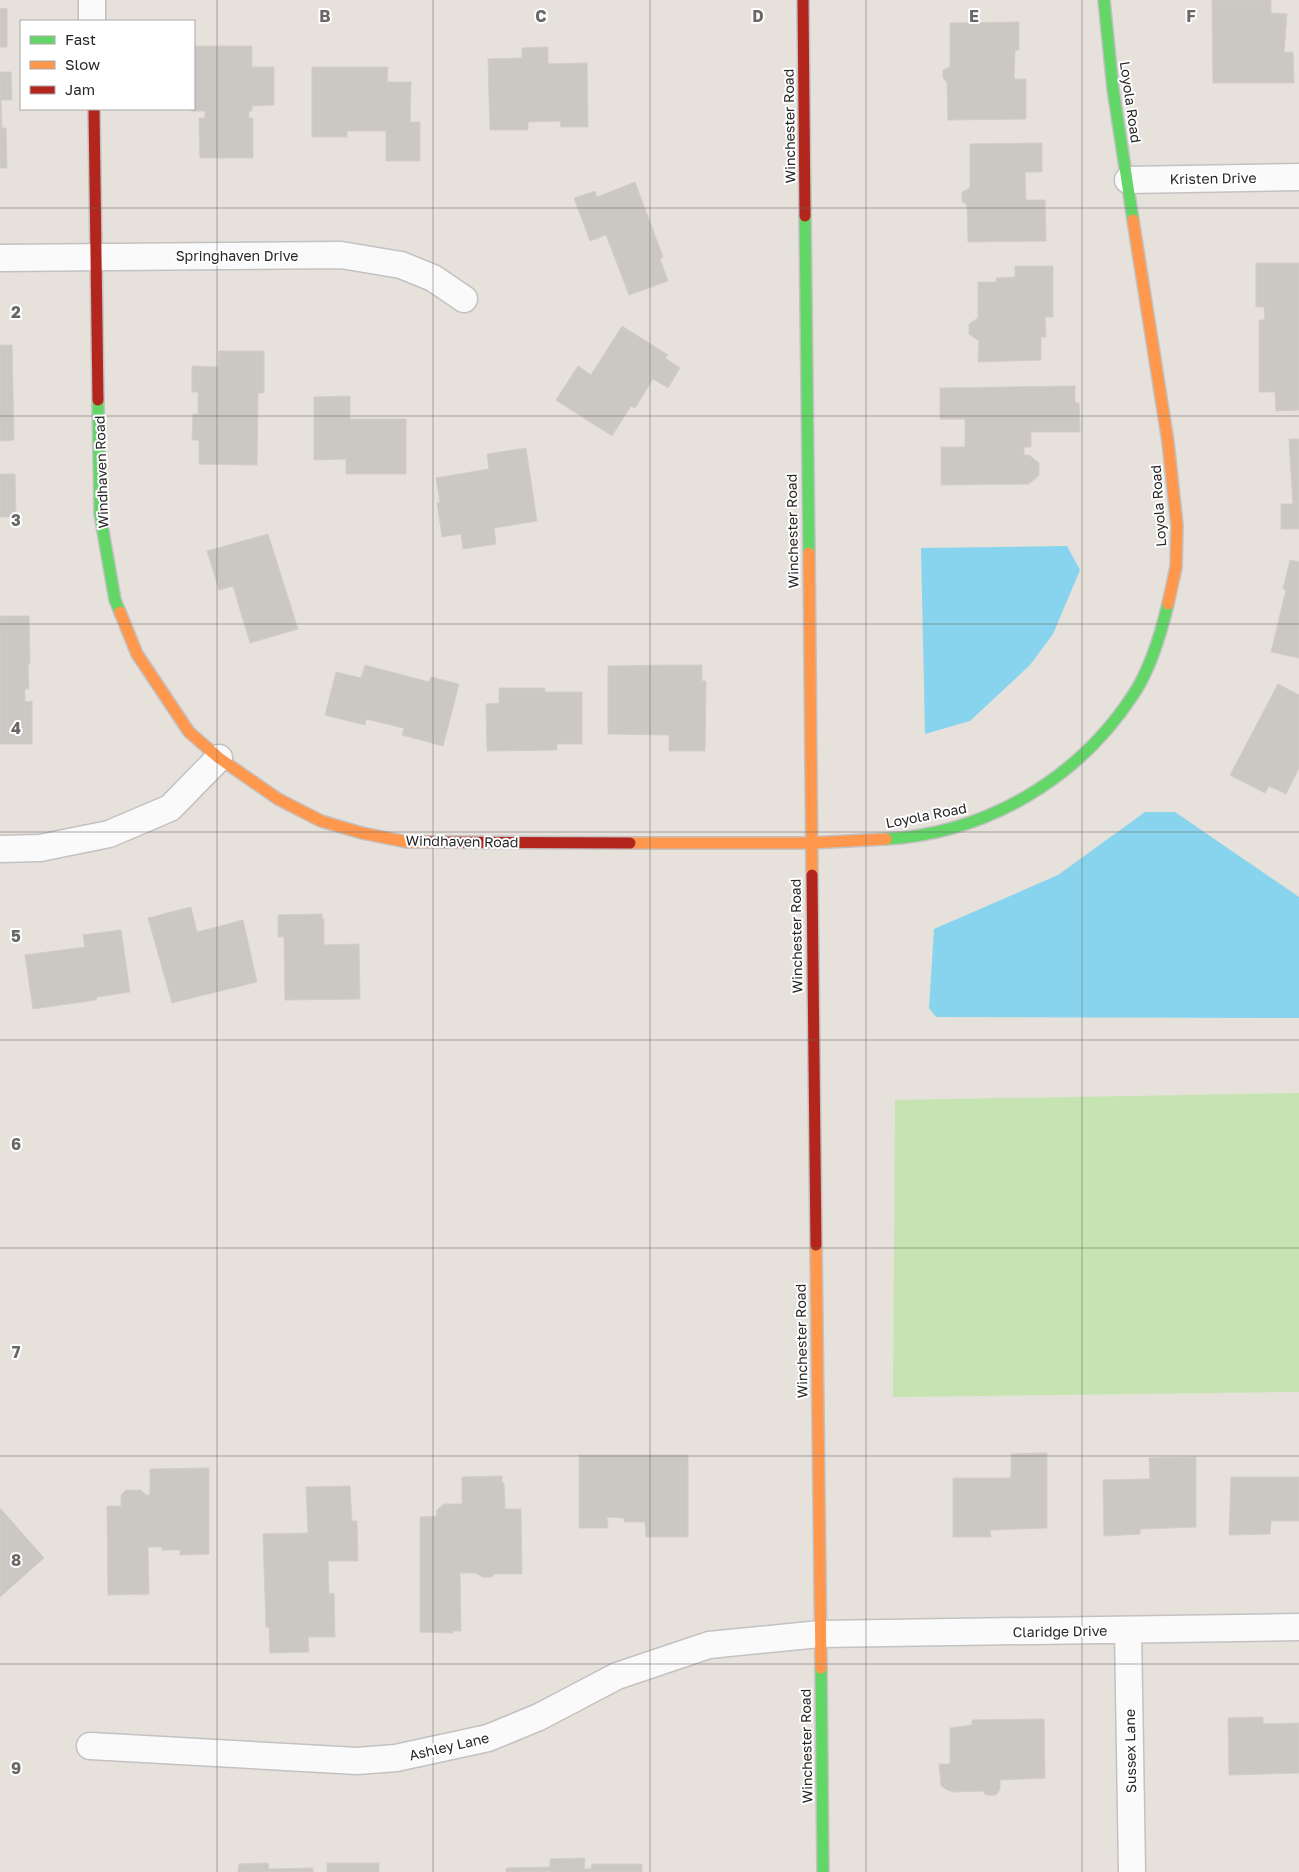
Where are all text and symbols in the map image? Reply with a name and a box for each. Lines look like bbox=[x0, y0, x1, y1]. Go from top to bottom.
text: B bbox=[319, 6, 331, 26]
text: C bbox=[535, 6, 547, 26]
text: D bbox=[752, 6, 764, 26]
text: E bbox=[969, 6, 979, 26]
text: F bbox=[1186, 6, 1196, 26]
legend bbox=[20, 20, 195, 110]
text: Fast bbox=[65, 30, 96, 48]
text: Slow bbox=[65, 55, 100, 73]
street label: Loyola Road bbox=[1117, 60, 1145, 144]
street label: Winchester Road bbox=[780, 69, 798, 183]
text: Jam bbox=[65, 80, 95, 98]
street label: Kristen Drive bbox=[1169, 169, 1257, 187]
street label: Springhaven Drive bbox=[176, 247, 298, 264]
text: 2 bbox=[11, 302, 21, 322]
street label: Windhaven Road bbox=[91, 415, 111, 529]
street label: Loyola Road bbox=[1147, 464, 1169, 548]
street label: Winchester Road bbox=[783, 474, 801, 588]
text: 3 bbox=[11, 510, 21, 530]
text: 4 bbox=[11, 718, 21, 738]
street label: Loyola Road bbox=[884, 799, 968, 831]
street label: Windhaven Road bbox=[405, 832, 519, 850]
street label: Winchester Road bbox=[787, 879, 805, 993]
text: 5 bbox=[11, 926, 21, 946]
text: 6 bbox=[11, 1134, 21, 1154]
street label: Winchester Road bbox=[792, 1284, 810, 1398]
text: 7 bbox=[12, 1342, 21, 1362]
text: 8 bbox=[11, 1550, 21, 1570]
street label: Claridge Drive bbox=[1013, 1622, 1107, 1640]
street label: Winchester Road bbox=[797, 1689, 815, 1803]
street label: Sussex Lane bbox=[1121, 1709, 1139, 1793]
street label: Ashley Lane bbox=[407, 1729, 491, 1763]
text: 9 bbox=[11, 1758, 21, 1778]

